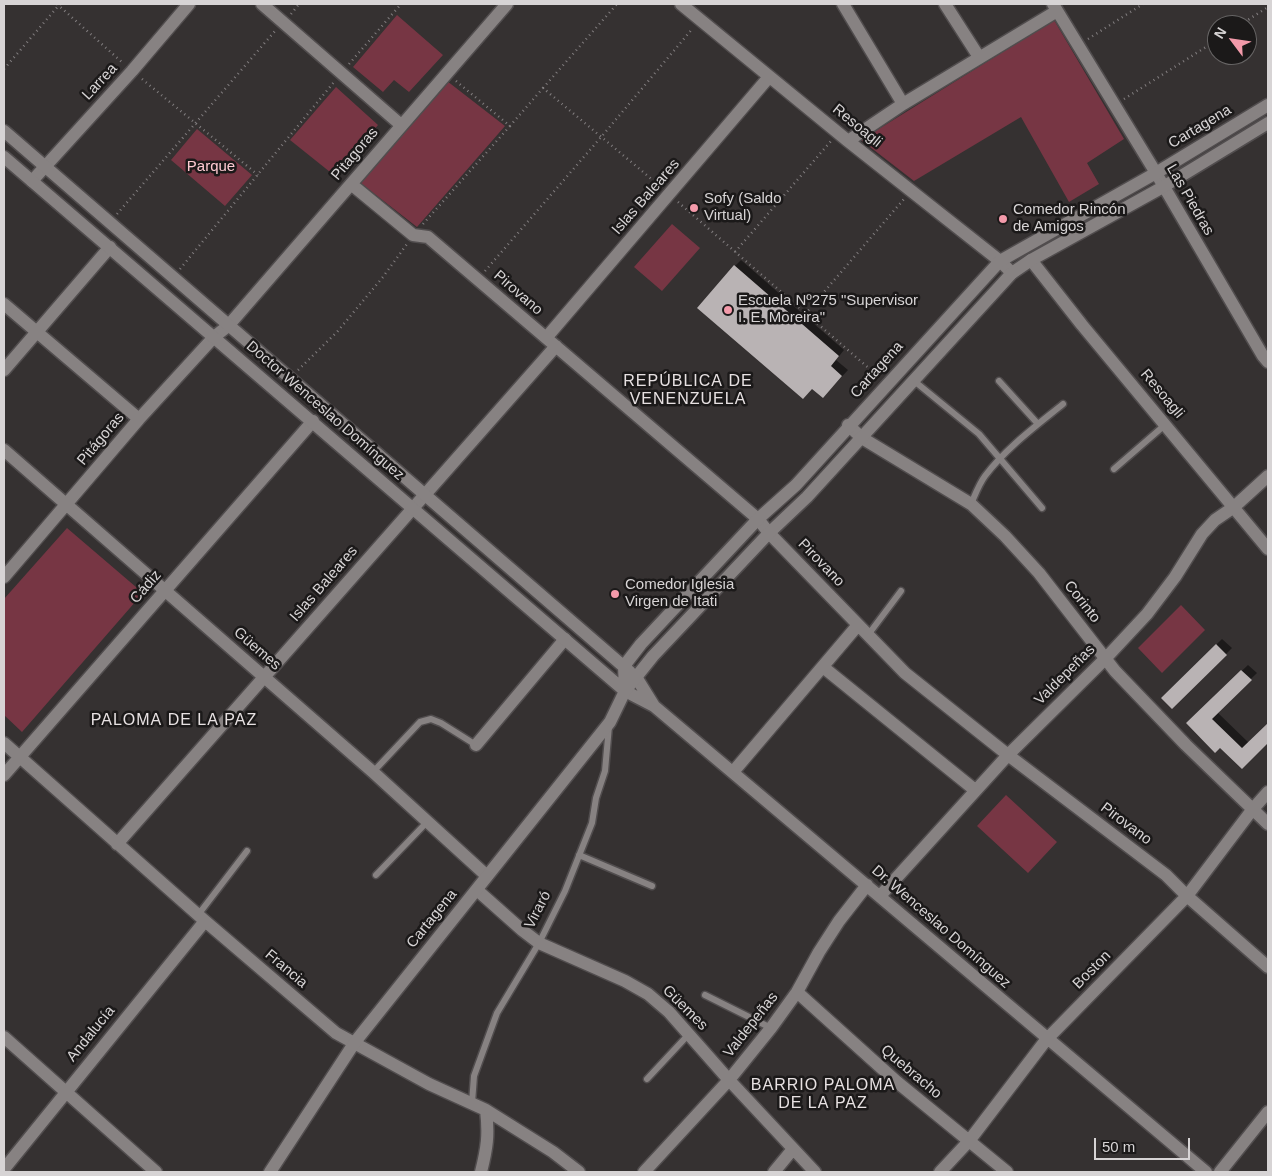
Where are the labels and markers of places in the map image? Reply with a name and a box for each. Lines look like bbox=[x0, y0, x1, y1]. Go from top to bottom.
place label: Sofy (Saldo Virtual) bbox=[704, 190, 782, 225]
place label: Comedor Rincón de Amigos bbox=[1013, 201, 1126, 236]
marker: Sofy (Saldo Virtual) bbox=[688, 202, 700, 214]
marker: Comedor Rincón de Amigos bbox=[997, 213, 1009, 225]
place label: Escuela Nº275 "Supervisor I. E. Moreira" bbox=[738, 292, 918, 327]
marker: Escuela Nº275 "Supervisor I. E. Moreira" bbox=[722, 304, 734, 316]
place label: Comedor Iglesia Virgen de Itati bbox=[625, 576, 734, 611]
marker: Comedor Iglesia Virgen de Itati bbox=[609, 588, 621, 600]

